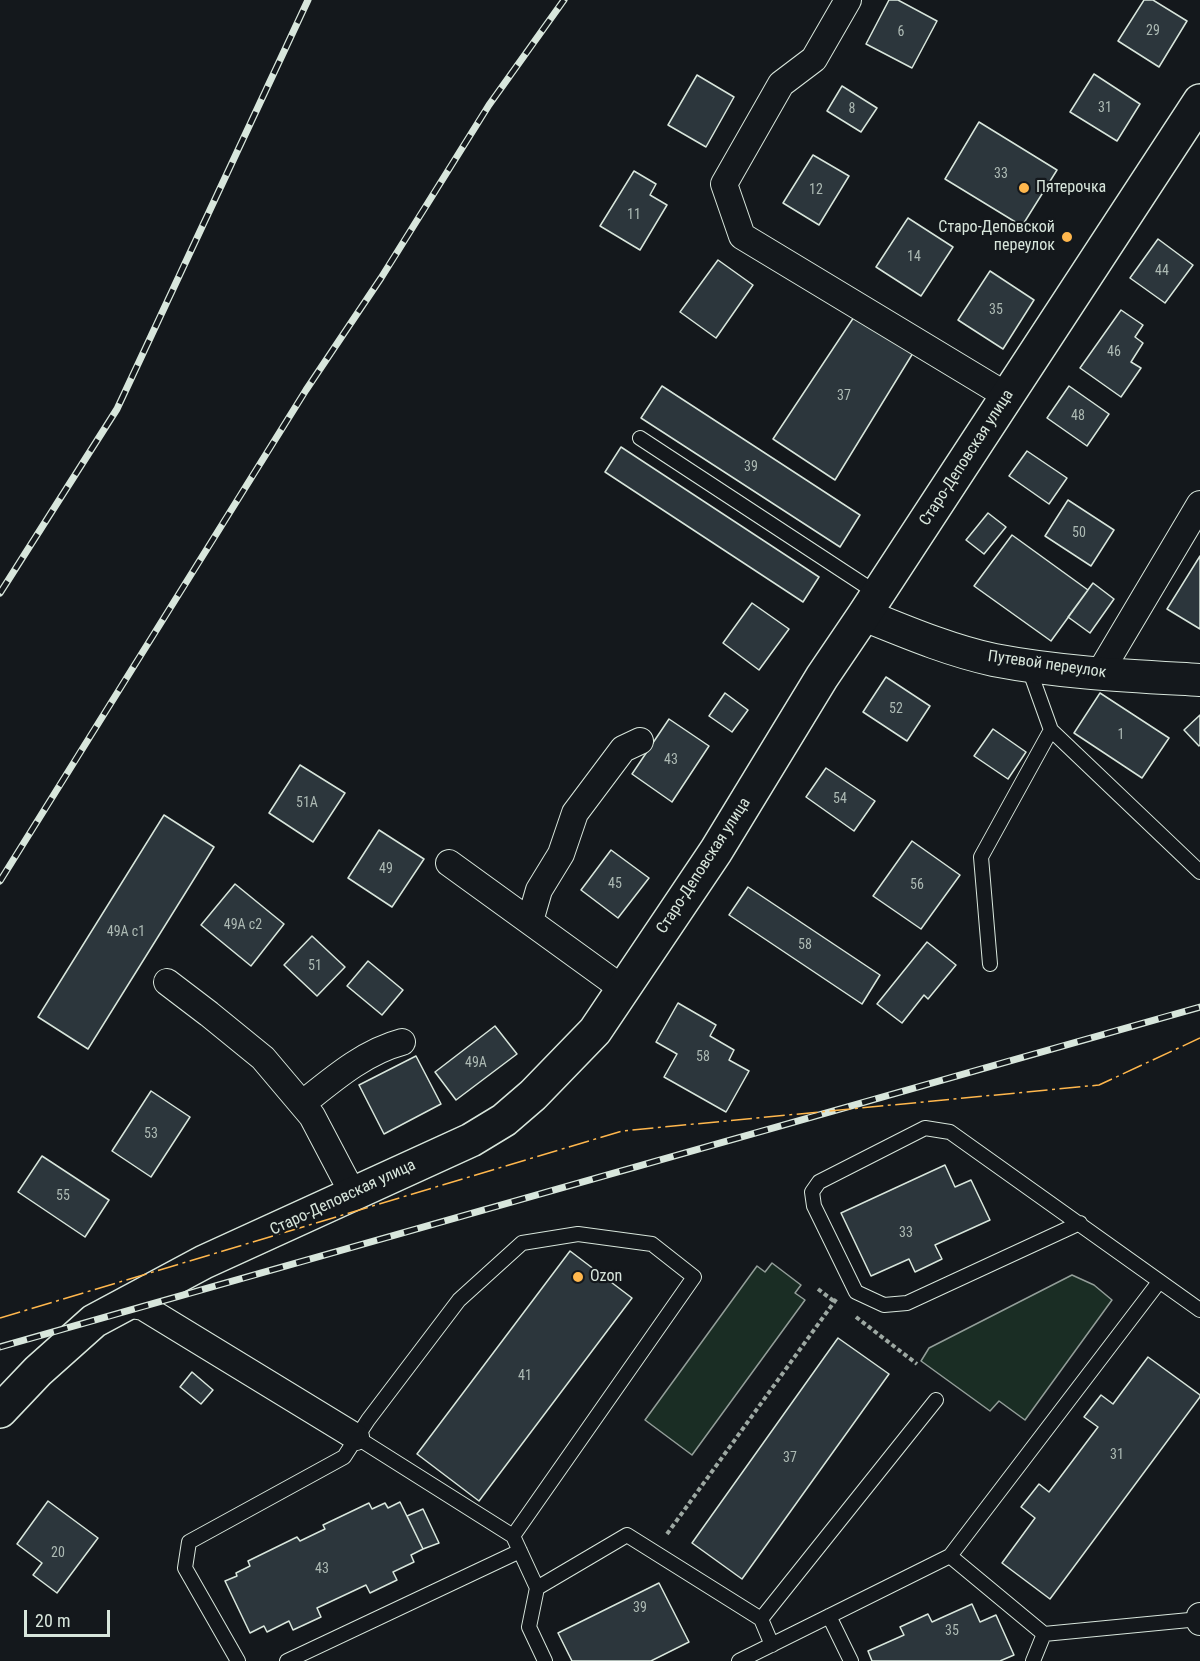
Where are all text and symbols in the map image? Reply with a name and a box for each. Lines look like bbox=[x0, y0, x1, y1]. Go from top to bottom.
house number: 29 bbox=[1146, 23, 1160, 39]
house number: 6 bbox=[898, 24, 904, 40]
house number: 31 bbox=[1098, 100, 1112, 116]
house number: 8 bbox=[849, 101, 855, 117]
house number: 33 bbox=[994, 166, 1008, 182]
place label: Пятерочка bbox=[1036, 178, 1106, 198]
marker: Пятерочка bbox=[1017, 181, 1031, 195]
house number: 12 bbox=[809, 182, 823, 198]
house number: 11 bbox=[627, 207, 641, 223]
place label: Старо-Деповской переулок bbox=[938, 218, 1055, 256]
marker: Старо-Деповской переулок bbox=[1060, 230, 1074, 244]
house number: 14 bbox=[907, 249, 921, 265]
house number: 44 bbox=[1155, 263, 1169, 279]
house number: 35 bbox=[989, 302, 1003, 318]
house number: 46 bbox=[1107, 344, 1121, 360]
street label: Старо-Деповская улица bbox=[916, 386, 1018, 530]
house number: 37 bbox=[837, 388, 851, 404]
house number: 48 bbox=[1071, 408, 1085, 424]
house number: 39 bbox=[744, 459, 758, 475]
house number: 50 bbox=[1072, 525, 1086, 541]
street label: Путевой переулок bbox=[987, 647, 1107, 683]
house number: 52 bbox=[889, 701, 903, 717]
house number: 1 bbox=[1118, 727, 1124, 743]
house number: 43 bbox=[664, 752, 678, 768]
house number: 54 bbox=[833, 791, 847, 807]
street label: Старо-Деповская улица bbox=[653, 794, 755, 938]
house number: 51А bbox=[296, 795, 318, 811]
house number: 49 bbox=[379, 861, 393, 877]
house number: 45 bbox=[608, 876, 622, 892]
house number: 56 bbox=[910, 877, 924, 893]
house number: 49А с2 bbox=[224, 917, 262, 933]
house number: 49А с1 bbox=[107, 924, 145, 940]
house number: 58 bbox=[798, 937, 812, 953]
house number: 51 bbox=[308, 958, 322, 974]
house number: 58 bbox=[696, 1049, 710, 1065]
house number: 49А bbox=[465, 1055, 487, 1071]
house number: 53 bbox=[144, 1126, 158, 1142]
street label: Старо-Деповская улица bbox=[267, 1156, 419, 1240]
house number: 55 bbox=[56, 1188, 70, 1204]
house number: 33 bbox=[899, 1225, 913, 1241]
place label: Ozon bbox=[590, 1267, 622, 1287]
marker: Ozon bbox=[571, 1270, 585, 1284]
house number: 41 bbox=[518, 1368, 532, 1384]
house number: 31 bbox=[1110, 1447, 1124, 1463]
house number: 37 bbox=[783, 1450, 797, 1466]
house number: 20 bbox=[51, 1545, 65, 1561]
house number: 43 bbox=[315, 1561, 329, 1577]
scale bar bbox=[27, 1598, 112, 1636]
house number: 39 bbox=[633, 1600, 647, 1616]
text: 20 m bbox=[35, 1610, 70, 1631]
house number: 35 bbox=[945, 1623, 959, 1639]

